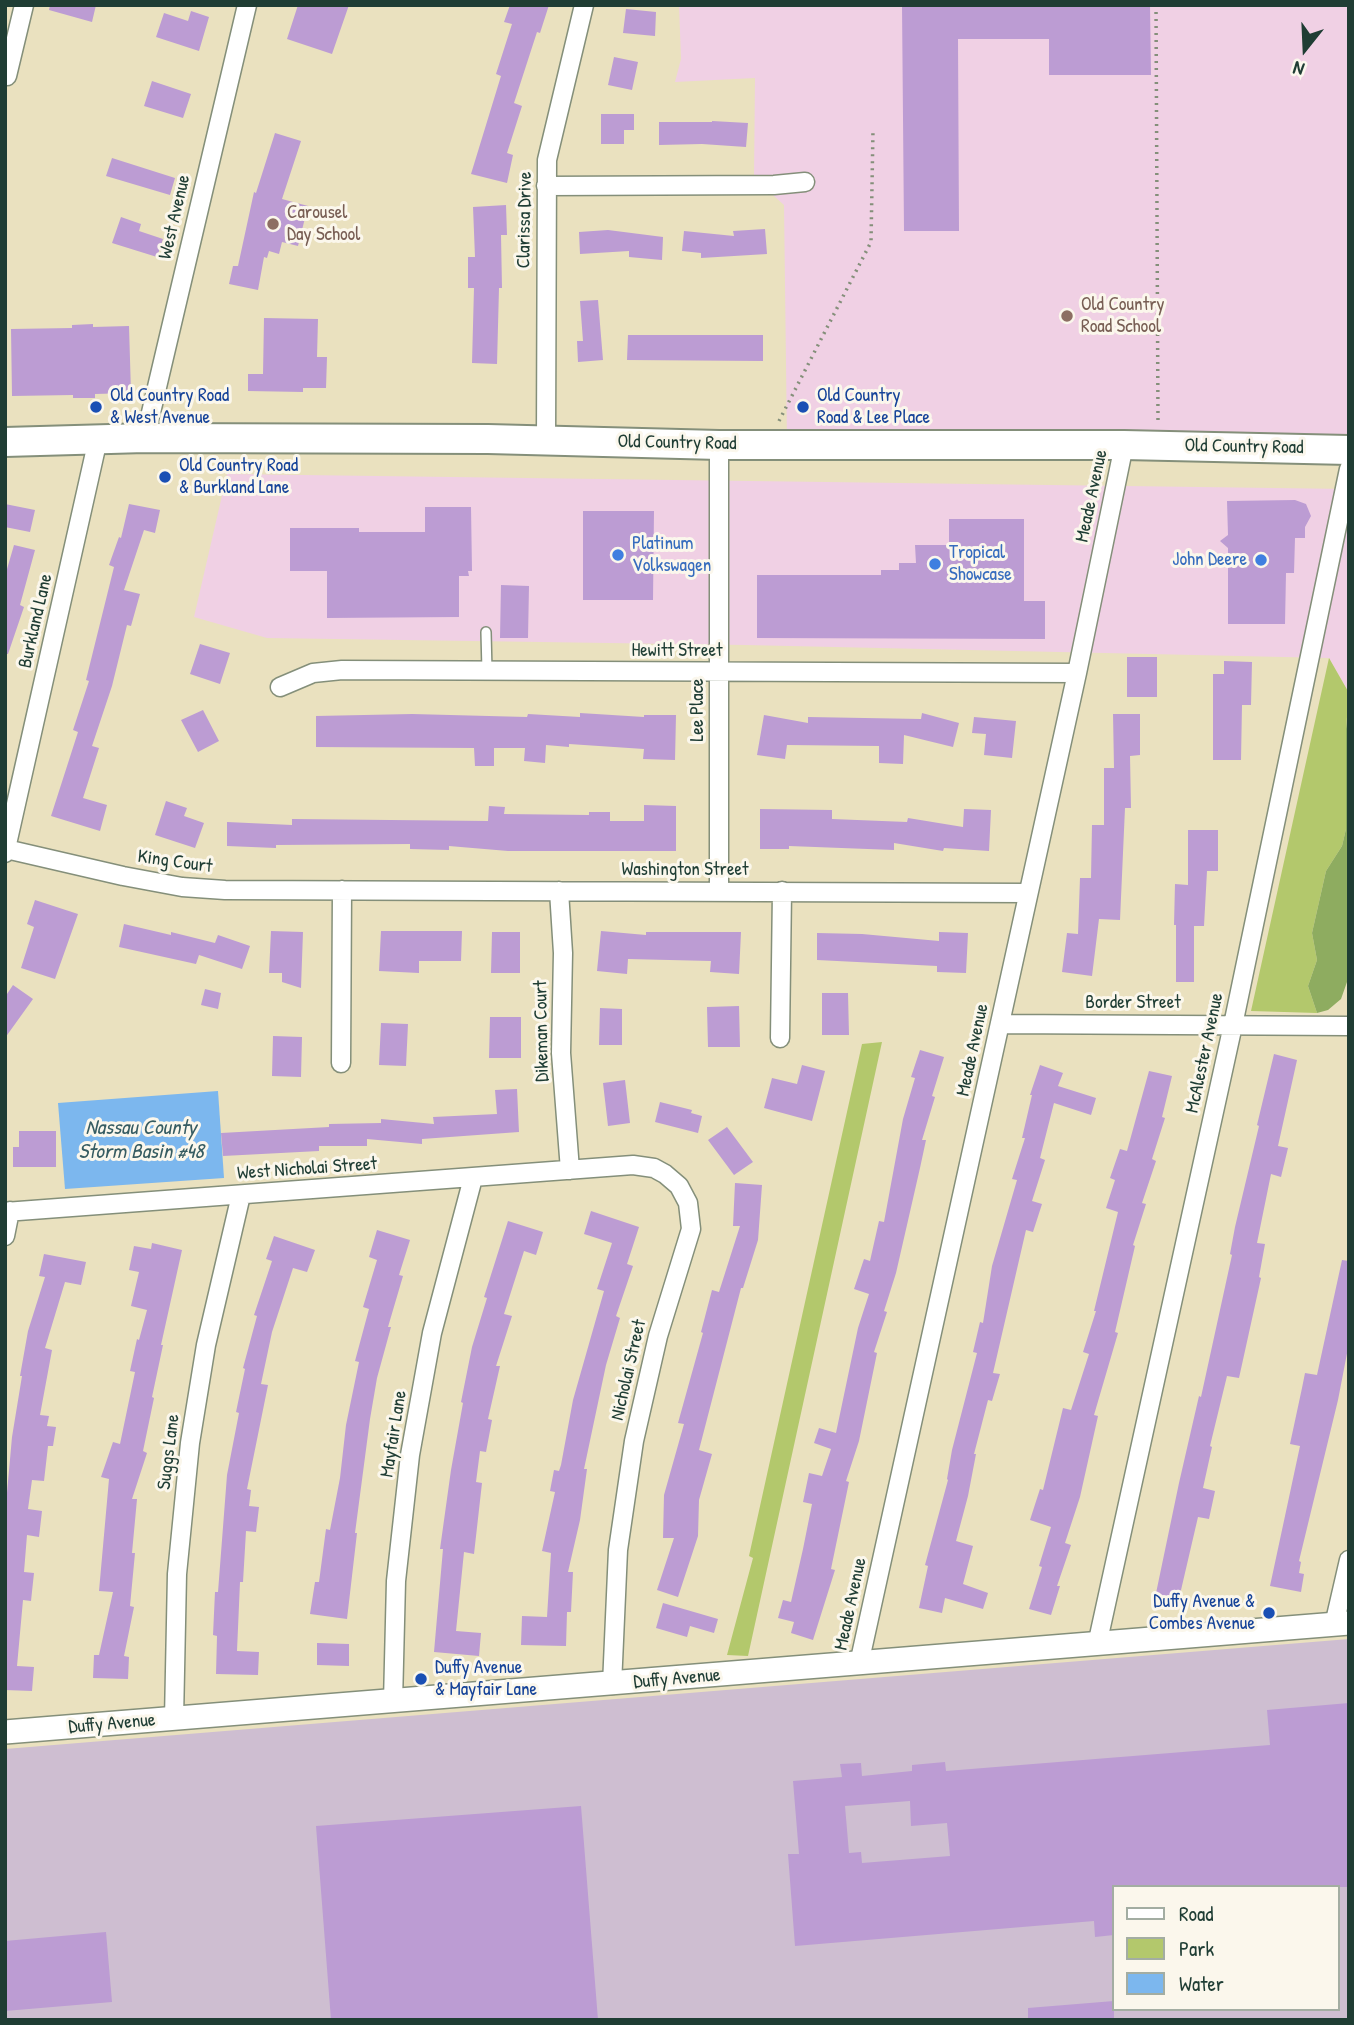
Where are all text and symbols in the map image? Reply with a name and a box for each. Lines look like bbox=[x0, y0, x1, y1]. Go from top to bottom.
north arrow bbox=[1270, 14, 1340, 84]
text: N bbox=[1290, 55, 1307, 83]
street label: Clarissa Drive bbox=[513, 171, 537, 269]
street label: West Avenue bbox=[154, 173, 196, 261]
place label: Carousel Day School bbox=[287, 202, 360, 246]
marker: Carousel Day School bbox=[265, 216, 281, 232]
place label: Old Country Road School bbox=[1081, 294, 1165, 338]
marker: Old Country Road School bbox=[1059, 308, 1075, 324]
place label: Old Country Road & West Avenue bbox=[110, 385, 229, 429]
place label: Old Country Road & Lee Place bbox=[817, 385, 930, 429]
marker: Old Country Road & West Avenue bbox=[88, 399, 104, 415]
marker: Old Country Road & Lee Place bbox=[795, 399, 811, 415]
street label: Old Country Road bbox=[617, 431, 737, 455]
street label: Old Country Road bbox=[1184, 435, 1304, 459]
street label: Meade Avenue bbox=[1071, 448, 1113, 544]
place label: Old Country Road & Burkland Lane bbox=[179, 455, 298, 499]
marker: Old Country Road & Burkland Lane bbox=[157, 469, 173, 485]
place label: Platinum Volkswagen bbox=[632, 533, 711, 577]
place label: Tropical Showcase bbox=[949, 542, 1012, 586]
marker: Platinum Volkswagen bbox=[610, 547, 626, 563]
place label: John Deere bbox=[1172, 549, 1247, 571]
marker: John Deere bbox=[1253, 552, 1269, 568]
marker: Tropical Showcase bbox=[927, 556, 943, 572]
street label: Burkland Lane bbox=[14, 572, 58, 670]
street label: Hewitt Street bbox=[631, 640, 723, 662]
street label: Lee Place bbox=[687, 678, 709, 742]
street label: King Court bbox=[136, 845, 214, 879]
street label: Washington Street bbox=[621, 859, 749, 881]
street label: Dikeman Court bbox=[530, 980, 554, 1082]
street label: McAlester Avenue bbox=[1181, 991, 1229, 1115]
street label: Border Street bbox=[1085, 992, 1181, 1014]
street label: Meade Avenue bbox=[952, 1002, 994, 1098]
water label: Nassau County Storm Basin #48 bbox=[78, 1115, 204, 1165]
street label: West Nicholai Street bbox=[236, 1153, 378, 1185]
street label: Nicholai Street bbox=[606, 1317, 652, 1423]
street label: Mayfair Lane bbox=[376, 1389, 412, 1479]
street label: Suggs Lane bbox=[153, 1413, 185, 1491]
street label: Meade Avenue bbox=[830, 1556, 872, 1652]
place label: Duffy Avenue & Combes Avenue bbox=[1149, 1591, 1255, 1635]
marker: Duffy Avenue & Combes Avenue bbox=[1261, 1605, 1277, 1621]
place label: Duffy Avenue & Mayfair Lane bbox=[435, 1657, 537, 1701]
street label: Duffy Avenue bbox=[633, 1664, 721, 1694]
marker: Duffy Avenue & Mayfair Lane bbox=[413, 1671, 429, 1687]
street label: Duffy Avenue bbox=[68, 1709, 156, 1739]
legend bbox=[1112, 1885, 1340, 2011]
text: Road bbox=[1179, 1899, 1213, 1928]
text: Park bbox=[1179, 1934, 1214, 1963]
text: Water bbox=[1179, 1969, 1224, 1998]

